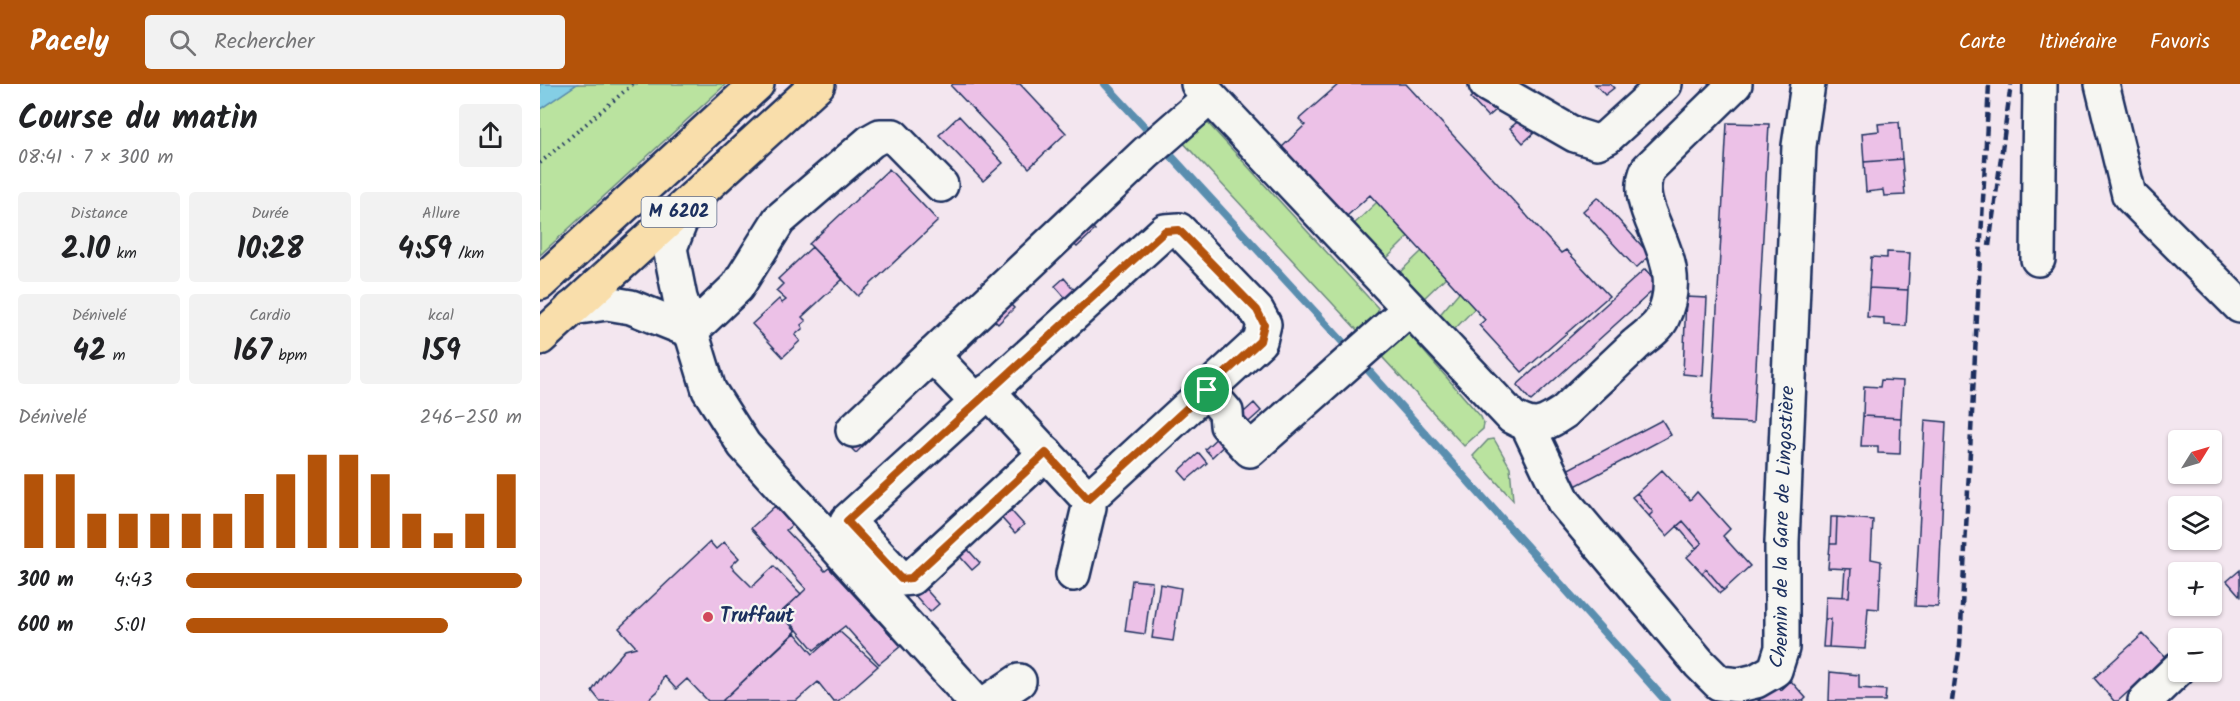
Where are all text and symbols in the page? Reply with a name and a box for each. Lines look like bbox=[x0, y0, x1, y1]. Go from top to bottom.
search box bbox=[145, 15, 565, 69]
text: Pacely bbox=[30, 20, 109, 65]
text: Rechercher bbox=[214, 25, 314, 60]
icon: search bbox=[166, 26, 199, 59]
text: Carte bbox=[1959, 26, 2006, 59]
text: Itinéraire bbox=[2039, 26, 2117, 59]
text: Favoris bbox=[2150, 26, 2210, 59]
text: Course du matin bbox=[18, 93, 258, 146]
button: share bbox=[459, 104, 522, 167]
text: 08:41 · 7 × 300 m bbox=[18, 142, 173, 174]
road number: M 6202 bbox=[642, 197, 716, 227]
text: Distance bbox=[70, 201, 128, 226]
text: Durée bbox=[251, 201, 289, 226]
text: Allure bbox=[422, 201, 460, 226]
text: 2.10 bbox=[61, 226, 110, 274]
text: 10:28 bbox=[236, 226, 304, 274]
text: 4:59 bbox=[398, 226, 452, 274]
text: km bbox=[110, 241, 137, 266]
text: /km bbox=[452, 241, 484, 266]
text: Dénivelé bbox=[72, 303, 126, 328]
text: Cardio bbox=[249, 303, 291, 328]
text: kcal bbox=[428, 303, 454, 328]
text: 42 bbox=[73, 328, 106, 376]
text: 167 bbox=[233, 328, 272, 376]
text: 159 bbox=[421, 328, 461, 376]
text: m bbox=[106, 343, 126, 368]
text: bpm bbox=[272, 343, 307, 368]
pin bbox=[1181, 364, 1232, 415]
icon: arrive bbox=[1190, 373, 1223, 406]
street label: Chemin de la Gare de Lingostière bbox=[1760, 385, 1805, 673]
text: Dénivelé bbox=[18, 402, 86, 434]
text: 246–250 m bbox=[420, 402, 522, 434]
north arrow bbox=[2168, 430, 2222, 484]
map controls bbox=[2168, 430, 2222, 682]
button: layers bbox=[2168, 496, 2222, 550]
button: + bbox=[2168, 562, 2222, 616]
text: 300 m bbox=[18, 565, 74, 597]
text: 4:43 bbox=[114, 565, 152, 597]
place label: Truffaut bbox=[720, 601, 795, 633]
text: 600 m bbox=[18, 610, 73, 642]
text: 5:01 bbox=[114, 610, 146, 642]
marker: Truffaut bbox=[701, 610, 715, 624]
button: − bbox=[2168, 628, 2222, 682]

